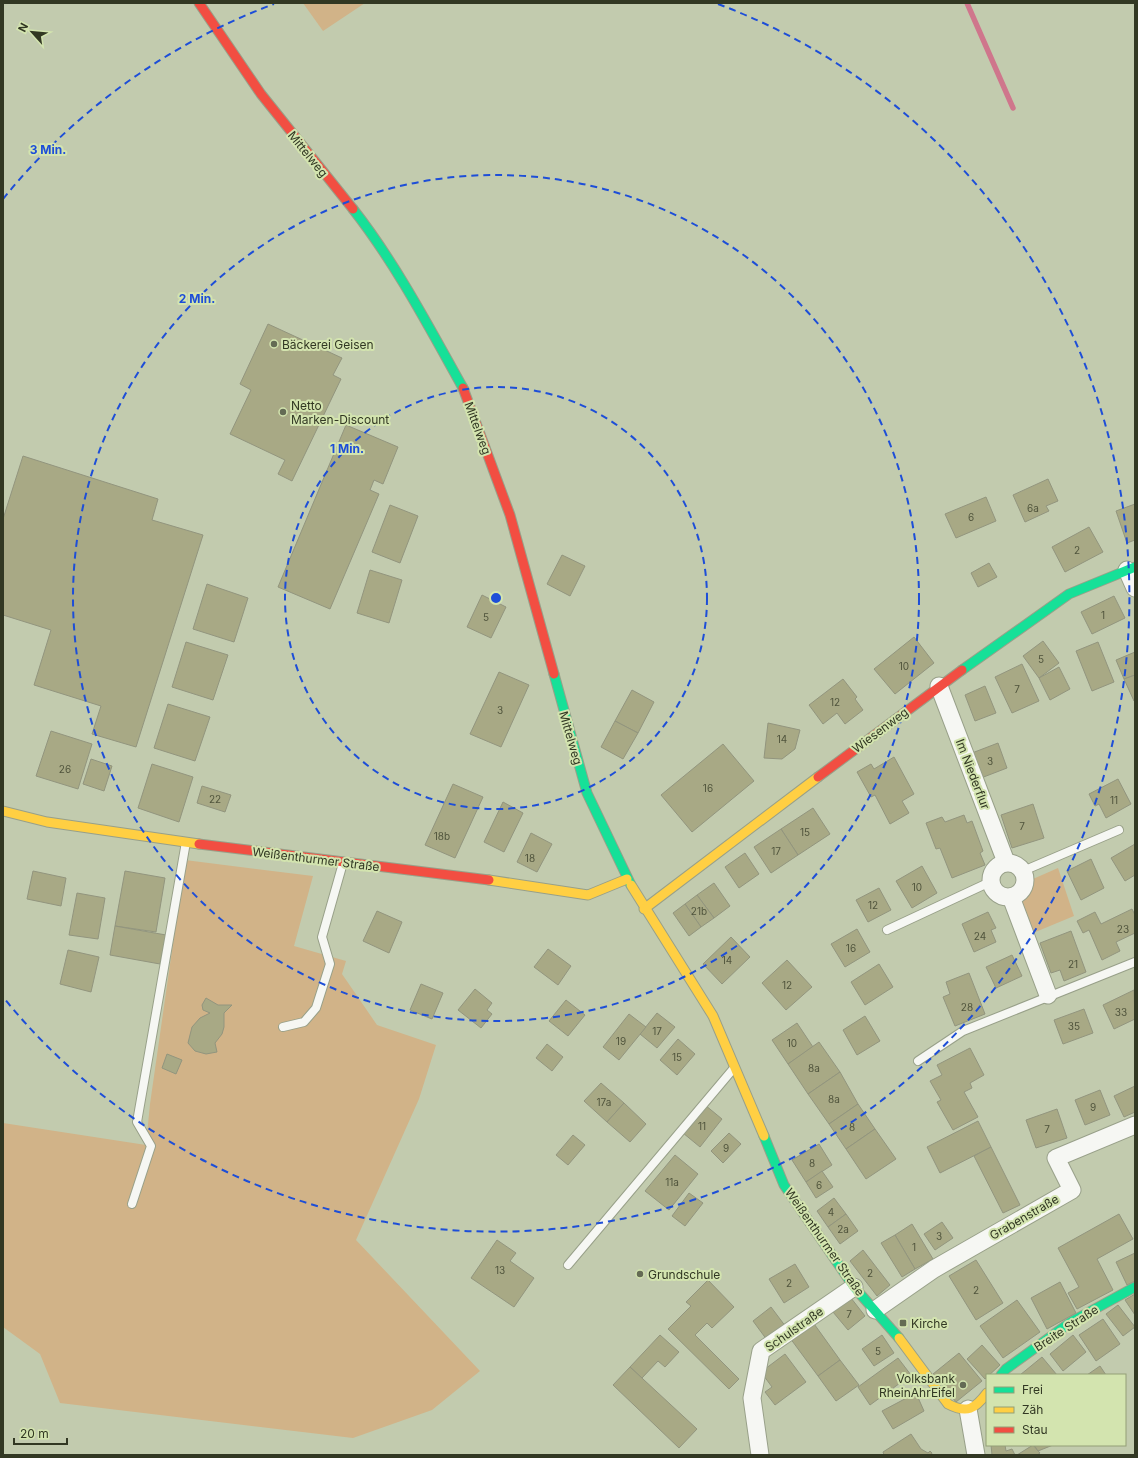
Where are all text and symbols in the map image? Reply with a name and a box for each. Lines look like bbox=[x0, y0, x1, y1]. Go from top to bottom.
north arrow bbox=[12, 12, 52, 52]
text: N bbox=[15, 21, 31, 34]
street label: Mittelweg bbox=[285, 128, 331, 180]
text: 3 Min. bbox=[30, 142, 66, 157]
text: 2 Min. bbox=[179, 291, 215, 306]
place label: Bäckerei Geisen bbox=[282, 337, 374, 352]
marker: Bäckerei Geisen bbox=[269, 339, 279, 349]
place label: Netto Marken-Discount bbox=[291, 398, 389, 427]
street label: Mittelweg bbox=[462, 400, 494, 456]
marker: Netto Marken-Discount bbox=[278, 407, 288, 417]
text: 1 Min. bbox=[330, 441, 364, 456]
house number: 6a bbox=[1027, 502, 1039, 514]
house number: 6 bbox=[968, 511, 974, 523]
house number: 2 bbox=[1074, 544, 1080, 556]
centre of rings bbox=[489, 591, 503, 605]
house number: 1 bbox=[1101, 609, 1105, 621]
house number: 5 bbox=[483, 611, 489, 623]
house number: 5 bbox=[1038, 653, 1044, 665]
house number: 10 bbox=[899, 660, 909, 672]
house number: 7 bbox=[1014, 683, 1020, 695]
house number: 12 bbox=[830, 696, 840, 708]
house number: 3 bbox=[497, 704, 503, 716]
street label: Wiesenweg bbox=[849, 704, 911, 756]
street label: Mittelweg bbox=[556, 709, 586, 767]
house number: 14 bbox=[777, 733, 787, 745]
street label: Im Niederflur bbox=[953, 737, 993, 812]
house number: 3 bbox=[987, 755, 993, 767]
house number: 26 bbox=[59, 763, 71, 775]
house number: 16 bbox=[703, 782, 713, 794]
house number: 22 bbox=[209, 793, 221, 805]
house number: 11 bbox=[1110, 794, 1118, 806]
house number: 7 bbox=[1019, 820, 1025, 832]
house number: 15 bbox=[800, 826, 810, 838]
house number: 18b bbox=[434, 830, 450, 842]
street label: Weißenthurmer Straße bbox=[252, 844, 380, 874]
house number: 17 bbox=[771, 845, 781, 857]
house number: 18 bbox=[525, 852, 535, 864]
house number: 10 bbox=[912, 881, 922, 893]
house number: 12 bbox=[868, 899, 878, 911]
house number: 21b bbox=[691, 905, 707, 917]
house number: 23 bbox=[1117, 923, 1129, 935]
house number: 24 bbox=[974, 930, 986, 942]
house number: 16 bbox=[846, 942, 856, 954]
house number: 14 bbox=[722, 954, 732, 966]
house number: 21 bbox=[1068, 958, 1078, 970]
house number: 12 bbox=[782, 979, 792, 991]
house number: 28 bbox=[961, 1001, 973, 1013]
house number: 33 bbox=[1115, 1006, 1127, 1018]
house number: 35 bbox=[1068, 1020, 1080, 1032]
house number: 17 bbox=[652, 1025, 662, 1037]
house number: 19 bbox=[616, 1035, 626, 1047]
house number: 10 bbox=[787, 1037, 797, 1049]
house number: 15 bbox=[672, 1051, 682, 1063]
house number: 8a bbox=[808, 1062, 820, 1074]
house number: 8a bbox=[828, 1093, 840, 1105]
house number: 17a bbox=[597, 1096, 611, 1108]
house number: 9 bbox=[1090, 1101, 1096, 1113]
house number: 11 bbox=[698, 1120, 706, 1132]
house number: 8 bbox=[849, 1121, 855, 1133]
house number: 7 bbox=[1044, 1123, 1050, 1135]
house number: 9 bbox=[723, 1142, 729, 1154]
house number: 8 bbox=[809, 1157, 815, 1169]
house number: 11a bbox=[665, 1176, 679, 1188]
house number: 6 bbox=[816, 1179, 822, 1191]
street label: Weißenthurmer Straße bbox=[782, 1185, 868, 1299]
street label: Grabenstraße bbox=[987, 1191, 1061, 1243]
house number: 4 bbox=[828, 1206, 834, 1218]
house number: 2a bbox=[837, 1223, 849, 1235]
house number: 3 bbox=[936, 1230, 942, 1242]
house number: 1 bbox=[912, 1241, 916, 1253]
house number: 13 bbox=[495, 1264, 505, 1276]
place label: Grundschule bbox=[648, 1267, 720, 1282]
house number: 2 bbox=[867, 1267, 873, 1279]
marker: Grundschule bbox=[635, 1269, 645, 1279]
house number: 2 bbox=[786, 1277, 792, 1289]
house number: 2 bbox=[973, 1284, 979, 1296]
street label: Breite Straße bbox=[1031, 1302, 1101, 1354]
street label: Schulstraße bbox=[762, 1303, 826, 1355]
house number: 7 bbox=[846, 1308, 852, 1320]
place label: Kirche bbox=[911, 1316, 947, 1331]
marker: Kirche bbox=[898, 1318, 908, 1328]
house number: 5 bbox=[875, 1345, 881, 1357]
place label: Volksbank RheinAhrEifel bbox=[879, 1371, 955, 1400]
legend bbox=[986, 1374, 1126, 1446]
marker: Volksbank RheinAhrEifel bbox=[958, 1380, 968, 1390]
text: Frei bbox=[1022, 1382, 1043, 1397]
text: Zäh bbox=[1022, 1402, 1043, 1417]
scale bar bbox=[14, 1420, 67, 1446]
text: Stau bbox=[1022, 1422, 1048, 1437]
text: 20 m bbox=[20, 1426, 49, 1441]

